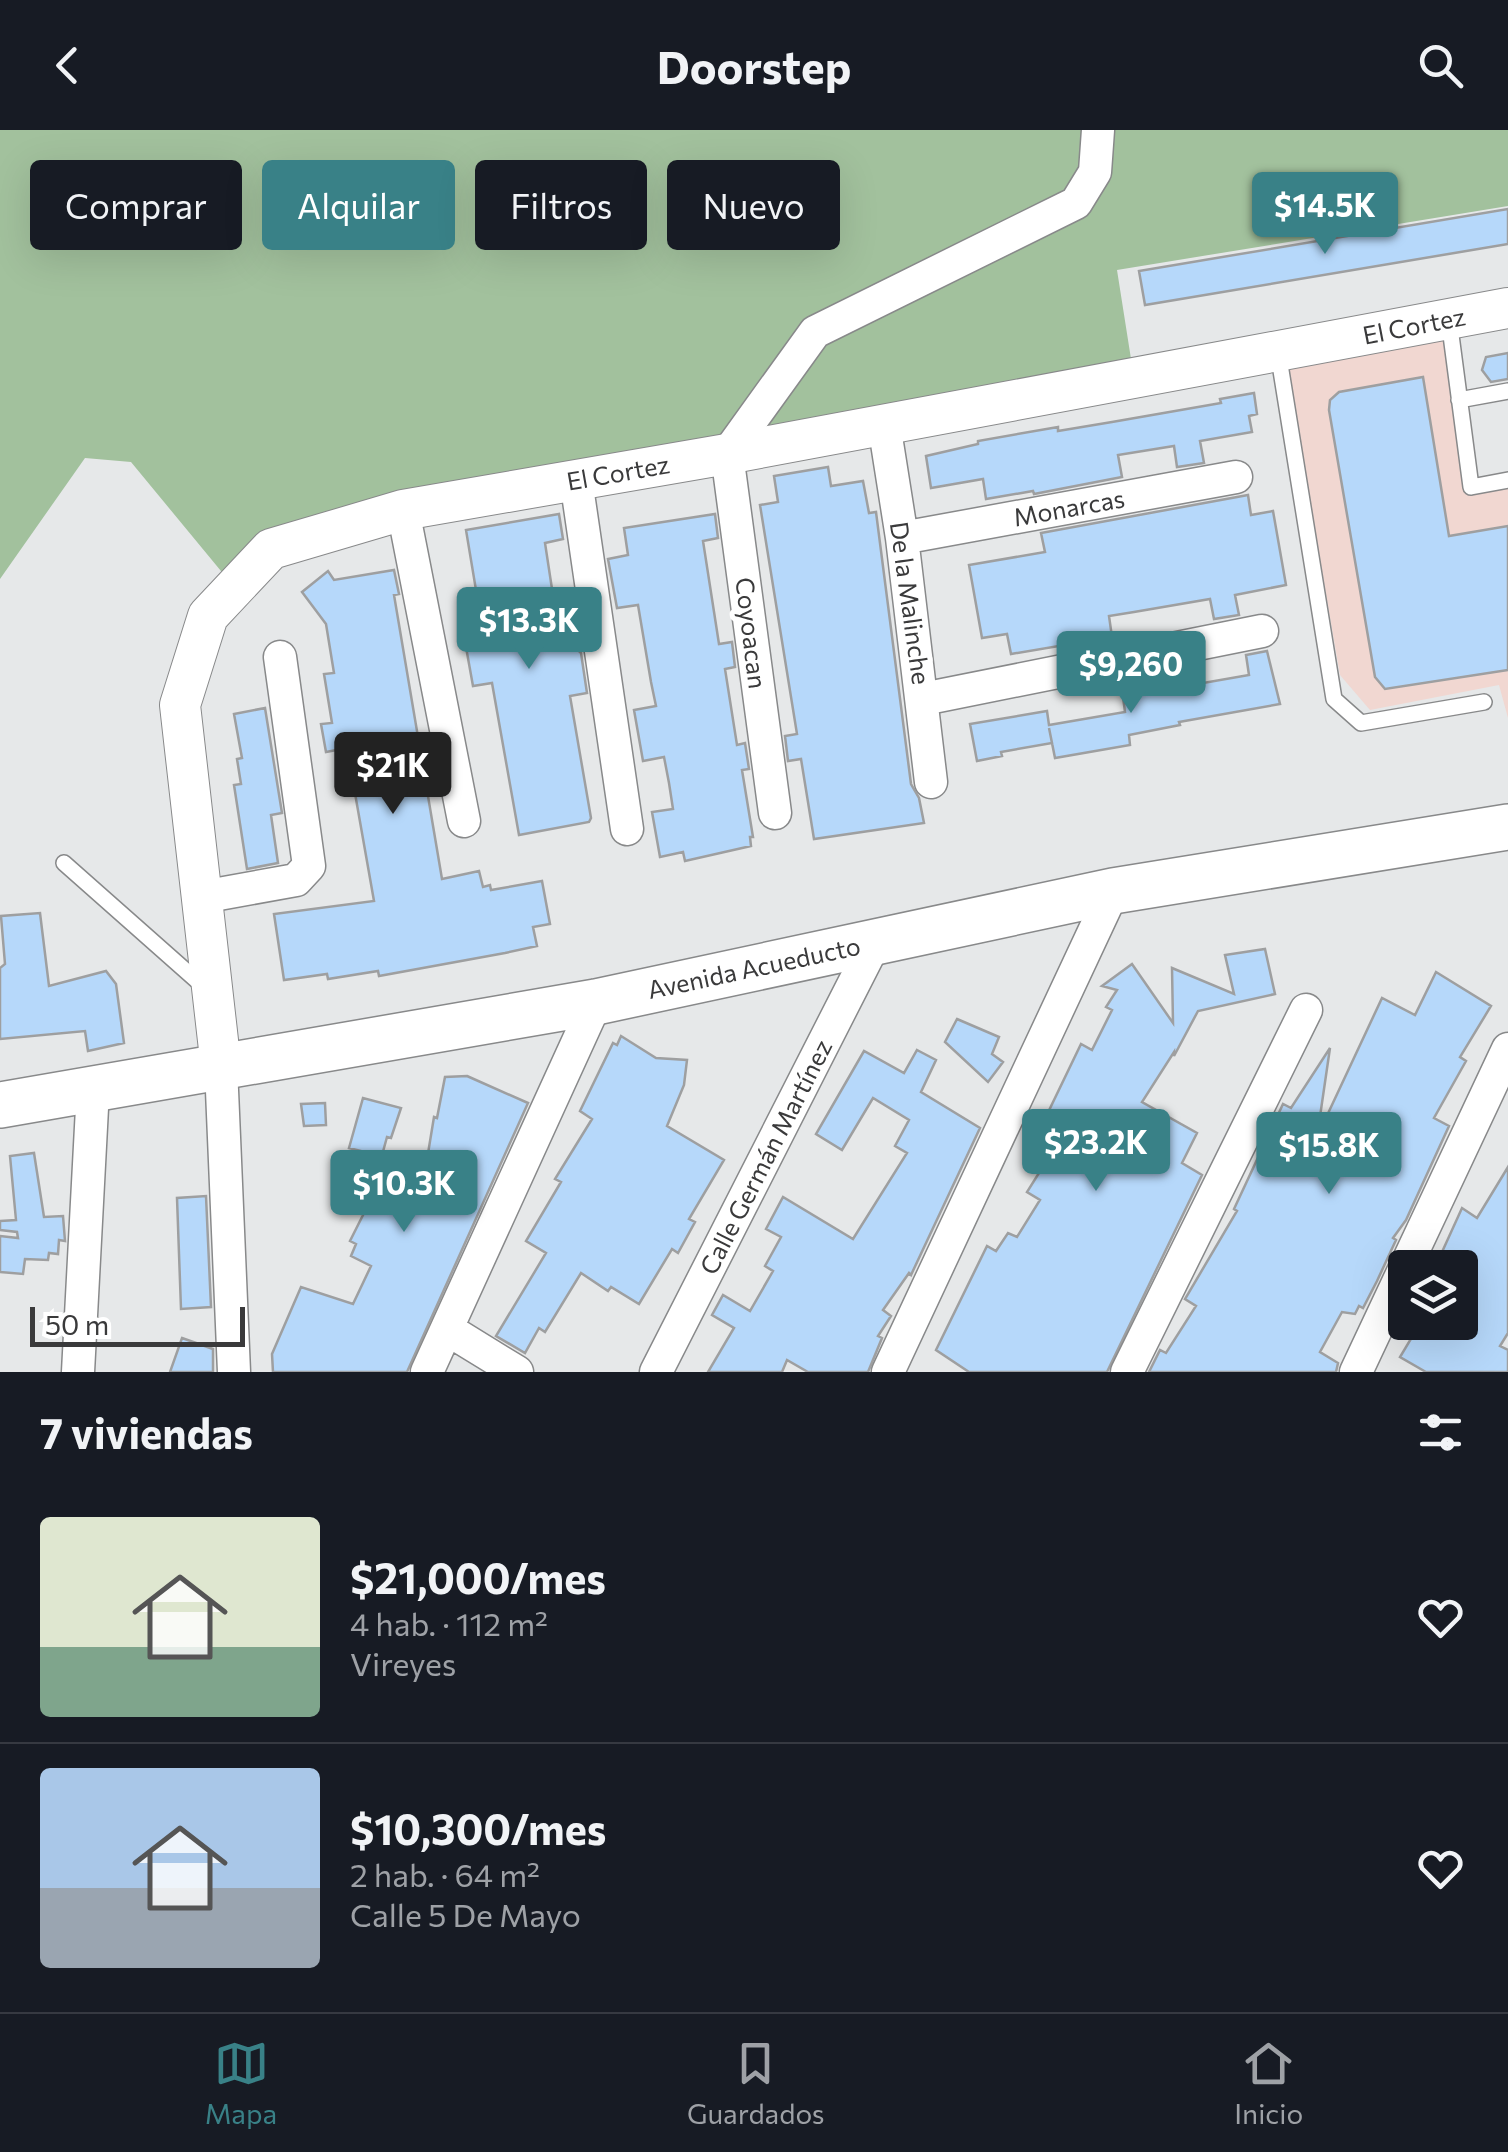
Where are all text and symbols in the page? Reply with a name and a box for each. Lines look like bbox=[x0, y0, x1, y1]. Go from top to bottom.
icon: back bbox=[40, 38, 95, 93]
text: Doorstep bbox=[657, 38, 851, 93]
icon: search bbox=[1413, 38, 1468, 93]
chip: Comprar bbox=[30, 160, 242, 250]
chip: Alquilar bbox=[262, 160, 455, 250]
chip: Filtros bbox=[475, 160, 647, 250]
chip: Nuevo bbox=[667, 160, 840, 250]
pin: $14.5K bbox=[1244, 172, 1406, 257]
text: $14.5K bbox=[1274, 184, 1376, 224]
street label: El Cortez bbox=[1360, 300, 1468, 350]
street label: El Cortez bbox=[564, 448, 672, 496]
street label: Monarcas bbox=[1011, 482, 1127, 532]
street label: De la Malinche bbox=[885, 519, 937, 686]
street label: Coyoacan bbox=[730, 576, 774, 690]
pin: $13.3K bbox=[448, 587, 610, 672]
text: $13.3K bbox=[479, 599, 579, 639]
pin: $9,260 bbox=[1050, 631, 1212, 716]
text: $9,260 bbox=[1079, 643, 1183, 683]
pin: $21K bbox=[334, 732, 452, 817]
text: $21K bbox=[356, 744, 430, 784]
street label: Avenida Acueducto bbox=[645, 930, 863, 1004]
street label: Calle Germán Martínez bbox=[693, 1034, 837, 1279]
pin: $23.2K bbox=[1015, 1109, 1177, 1194]
pin: $15.8K bbox=[1248, 1112, 1410, 1197]
text: $23.2K bbox=[1044, 1121, 1148, 1161]
text: $15.8K bbox=[1278, 1124, 1380, 1164]
pin: $10.3K bbox=[323, 1150, 485, 1235]
text: $10.3K bbox=[352, 1162, 456, 1202]
map controls bbox=[1388, 1250, 1478, 1340]
button: layers bbox=[1388, 1250, 1478, 1340]
scale bar bbox=[30, 1302, 245, 1346]
text: 50 m bbox=[45, 1307, 109, 1341]
icon: filters bbox=[1413, 1405, 1468, 1460]
text: 7 viviendas bbox=[40, 1406, 253, 1458]
text: $21,000/mes bbox=[350, 1551, 606, 1603]
icon: home bbox=[120, 1557, 240, 1677]
icon: heart bbox=[1413, 1590, 1468, 1645]
text: 4 hab. · 112 m² bbox=[350, 1603, 548, 1643]
text: Vireyes bbox=[350, 1643, 456, 1683]
text: $10,300/mes bbox=[350, 1802, 606, 1854]
icon: home bbox=[120, 1808, 240, 1928]
icon: heart bbox=[1413, 1841, 1468, 1896]
text: 2 hab. · 64 m² bbox=[350, 1854, 540, 1894]
text: Calle 5 De Mayo bbox=[350, 1894, 581, 1934]
tab: Mapa bbox=[205, 2036, 277, 2130]
tab: Guardados bbox=[687, 2036, 825, 2130]
tab: Inicio bbox=[1234, 2036, 1303, 2130]

